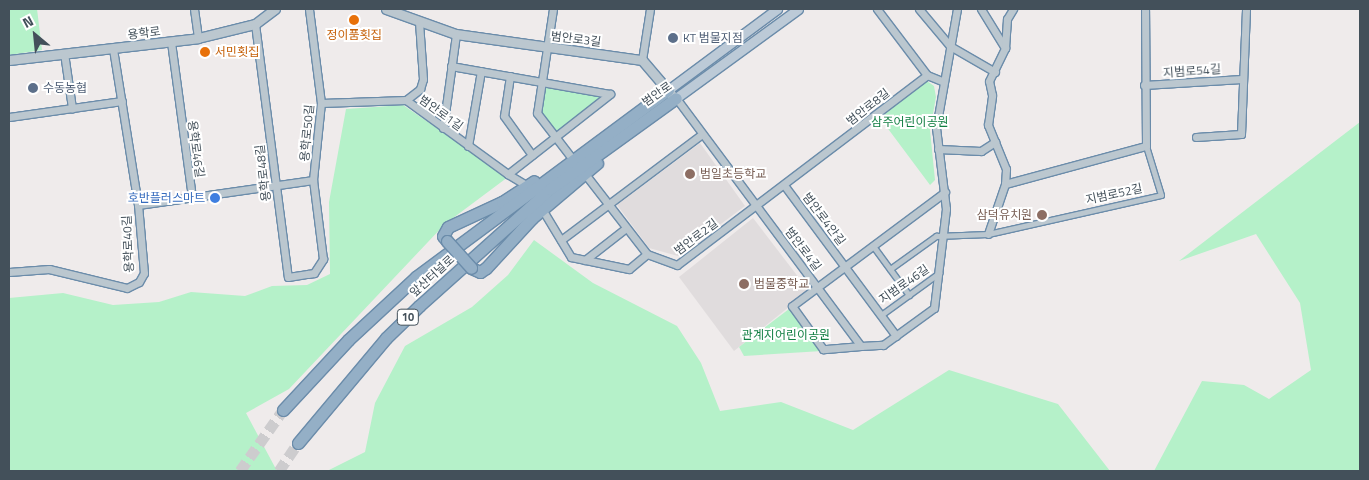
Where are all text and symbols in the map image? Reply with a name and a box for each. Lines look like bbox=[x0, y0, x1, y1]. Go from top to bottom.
north arrow bbox=[10, 10, 60, 60]
text: N bbox=[19, 10, 37, 33]
marker: 정이품횟집 bbox=[348, 14, 360, 26]
street label: 용학로 bbox=[127, 24, 161, 42]
place label: 정이품횟집 bbox=[326, 28, 382, 42]
street label: 범안로3길 bbox=[550, 29, 602, 49]
place label: KT 범물지점 bbox=[683, 31, 743, 45]
marker: KT 범물지점 bbox=[667, 32, 679, 44]
place label: 서민횟집 bbox=[215, 45, 259, 59]
marker: 서민횟집 bbox=[199, 46, 211, 58]
street label: 지범로54길 bbox=[1163, 62, 1221, 80]
street label: 범안로 bbox=[639, 79, 675, 109]
place label: 수동농협 bbox=[43, 81, 87, 95]
marker: 수동농협 bbox=[27, 82, 39, 94]
street label: 범안로8길 bbox=[844, 86, 892, 128]
street label: 범안로1길 bbox=[416, 92, 466, 134]
street label: 용학로50길 bbox=[297, 104, 317, 162]
park label: 삼주어린이공원 bbox=[871, 115, 949, 129]
street label: 용학로46길 bbox=[185, 119, 207, 179]
street label: 용학로48길 bbox=[252, 144, 274, 202]
place label: 범일초등학교 bbox=[700, 167, 766, 181]
marker: 범일초등학교 bbox=[684, 168, 696, 180]
street label: 지범로52길 bbox=[1084, 181, 1144, 207]
street label: 범안로4안길 bbox=[800, 190, 848, 248]
place label: 호반플러스마트 bbox=[128, 191, 205, 205]
marker: 호반플러스마트 bbox=[209, 192, 221, 204]
place label: 삼덕유치원 bbox=[977, 208, 1032, 222]
marker: 삼덕유치원 bbox=[1036, 209, 1048, 221]
street label: 용학로40길 bbox=[119, 215, 137, 273]
street label: 범안로2길 bbox=[671, 216, 721, 258]
street label: 범안로4길 bbox=[782, 224, 824, 274]
street label: 앞산터널로 bbox=[407, 252, 457, 300]
street label: 지범로46길 bbox=[876, 262, 932, 306]
place label: 범물중학교 bbox=[754, 277, 809, 291]
marker: 범물중학교 bbox=[738, 278, 750, 290]
road number: 10 bbox=[397, 308, 419, 326]
park label: 관계지어린이공원 bbox=[742, 328, 830, 342]

